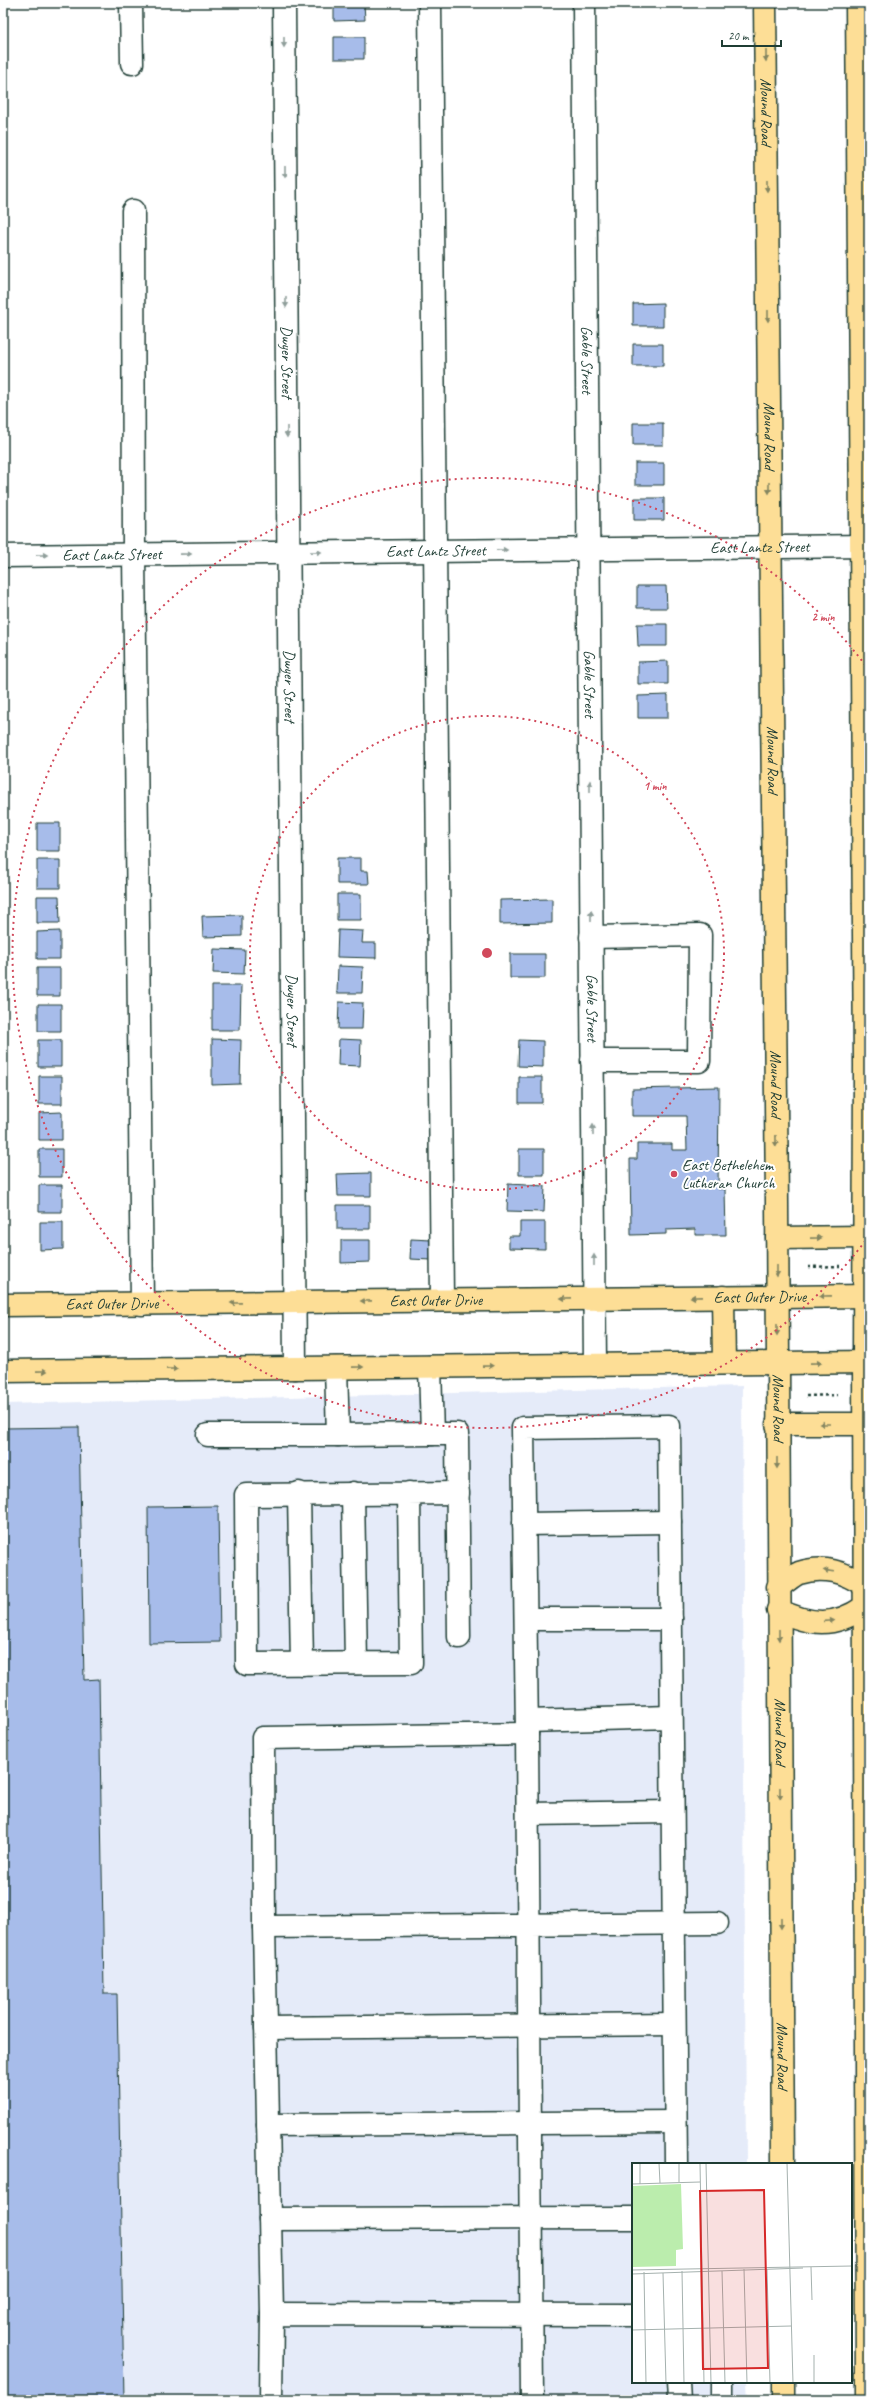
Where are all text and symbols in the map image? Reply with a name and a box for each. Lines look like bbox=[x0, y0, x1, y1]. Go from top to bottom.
scale bar bbox=[722, 22, 781, 48]
text: 20 m bbox=[728, 28, 750, 44]
one-way arrow bbox=[281, 36, 287, 49]
one-way arrow bbox=[763, 50, 769, 63]
street label: Mound Road bbox=[756, 78, 776, 148]
one-way arrow bbox=[282, 166, 288, 179]
one-way arrow bbox=[764, 180, 770, 193]
one-way arrow bbox=[283, 296, 289, 309]
one-way arrow bbox=[765, 310, 771, 323]
street label: Dwyer Street bbox=[277, 326, 297, 401]
street label: Gable Street bbox=[577, 326, 597, 396]
street label: Mound Road bbox=[759, 402, 780, 472]
one-way arrow bbox=[284, 426, 290, 439]
one-way arrow bbox=[766, 482, 772, 495]
street label: East Lantz Street bbox=[710, 537, 811, 558]
street label: East Lantz Street bbox=[386, 540, 487, 562]
street label: East Lantz Street bbox=[62, 544, 163, 565]
one-way arrow bbox=[496, 547, 509, 553]
one-way arrow bbox=[310, 549, 323, 555]
one-way arrow bbox=[180, 551, 193, 557]
one-way arrow bbox=[36, 552, 49, 558]
text: 2 min bbox=[812, 609, 835, 625]
street label: Dwyer Street bbox=[279, 650, 300, 725]
street label: Gable Street bbox=[579, 650, 600, 720]
street label: Mound Road bbox=[762, 726, 783, 796]
text: 1 min bbox=[644, 778, 667, 794]
one-way arrow bbox=[587, 779, 593, 792]
one-way arrow bbox=[588, 909, 594, 922]
centre of rings bbox=[480, 946, 494, 960]
street label: Dwyer Street bbox=[282, 974, 302, 1049]
street label: Gable Street bbox=[582, 974, 602, 1044]
street label: Mound Road bbox=[765, 1050, 786, 1120]
one-way arrow bbox=[590, 1123, 596, 1136]
one-way arrow bbox=[773, 1135, 779, 1148]
place label: East Bethelehem Lutheran Church bbox=[682, 1155, 775, 1193]
marker: East Bethelehem Lutheran Church bbox=[669, 1169, 679, 1179]
one-way arrow bbox=[810, 1235, 823, 1241]
one-way arrow bbox=[591, 1253, 597, 1266]
one-way arrow bbox=[774, 1265, 780, 1278]
street label: East Outer Drive bbox=[714, 1287, 808, 1308]
street label: East Outer Drive bbox=[390, 1290, 484, 1311]
street label: East Outer Drive bbox=[66, 1293, 160, 1314]
one-way arrow bbox=[818, 1293, 831, 1299]
one-way arrow bbox=[690, 1294, 702, 1301]
one-way arrow bbox=[559, 1296, 572, 1302]
one-way arrow bbox=[359, 1298, 372, 1304]
one-way arrow bbox=[230, 1299, 242, 1306]
one-way arrow bbox=[774, 1324, 780, 1337]
one-way arrow bbox=[810, 1360, 823, 1366]
one-way arrow bbox=[482, 1363, 495, 1369]
one-way arrow bbox=[352, 1364, 365, 1370]
one-way arrow bbox=[166, 1366, 178, 1373]
one-way arrow bbox=[36, 1368, 49, 1374]
street label: Mound Road bbox=[768, 1374, 789, 1444]
one-way arrow bbox=[818, 1421, 831, 1427]
one-way arrow bbox=[774, 1457, 780, 1470]
one-way arrow bbox=[823, 1568, 835, 1574]
one-way arrow bbox=[823, 1618, 835, 1625]
one-way arrow bbox=[776, 1629, 782, 1642]
street label: Mound Road bbox=[770, 1698, 791, 1768]
one-way arrow bbox=[777, 1787, 783, 1800]
one-way arrow bbox=[778, 1917, 784, 1930]
street label: Mound Road bbox=[772, 2022, 793, 2092]
inset map bbox=[632, 2163, 852, 2383]

